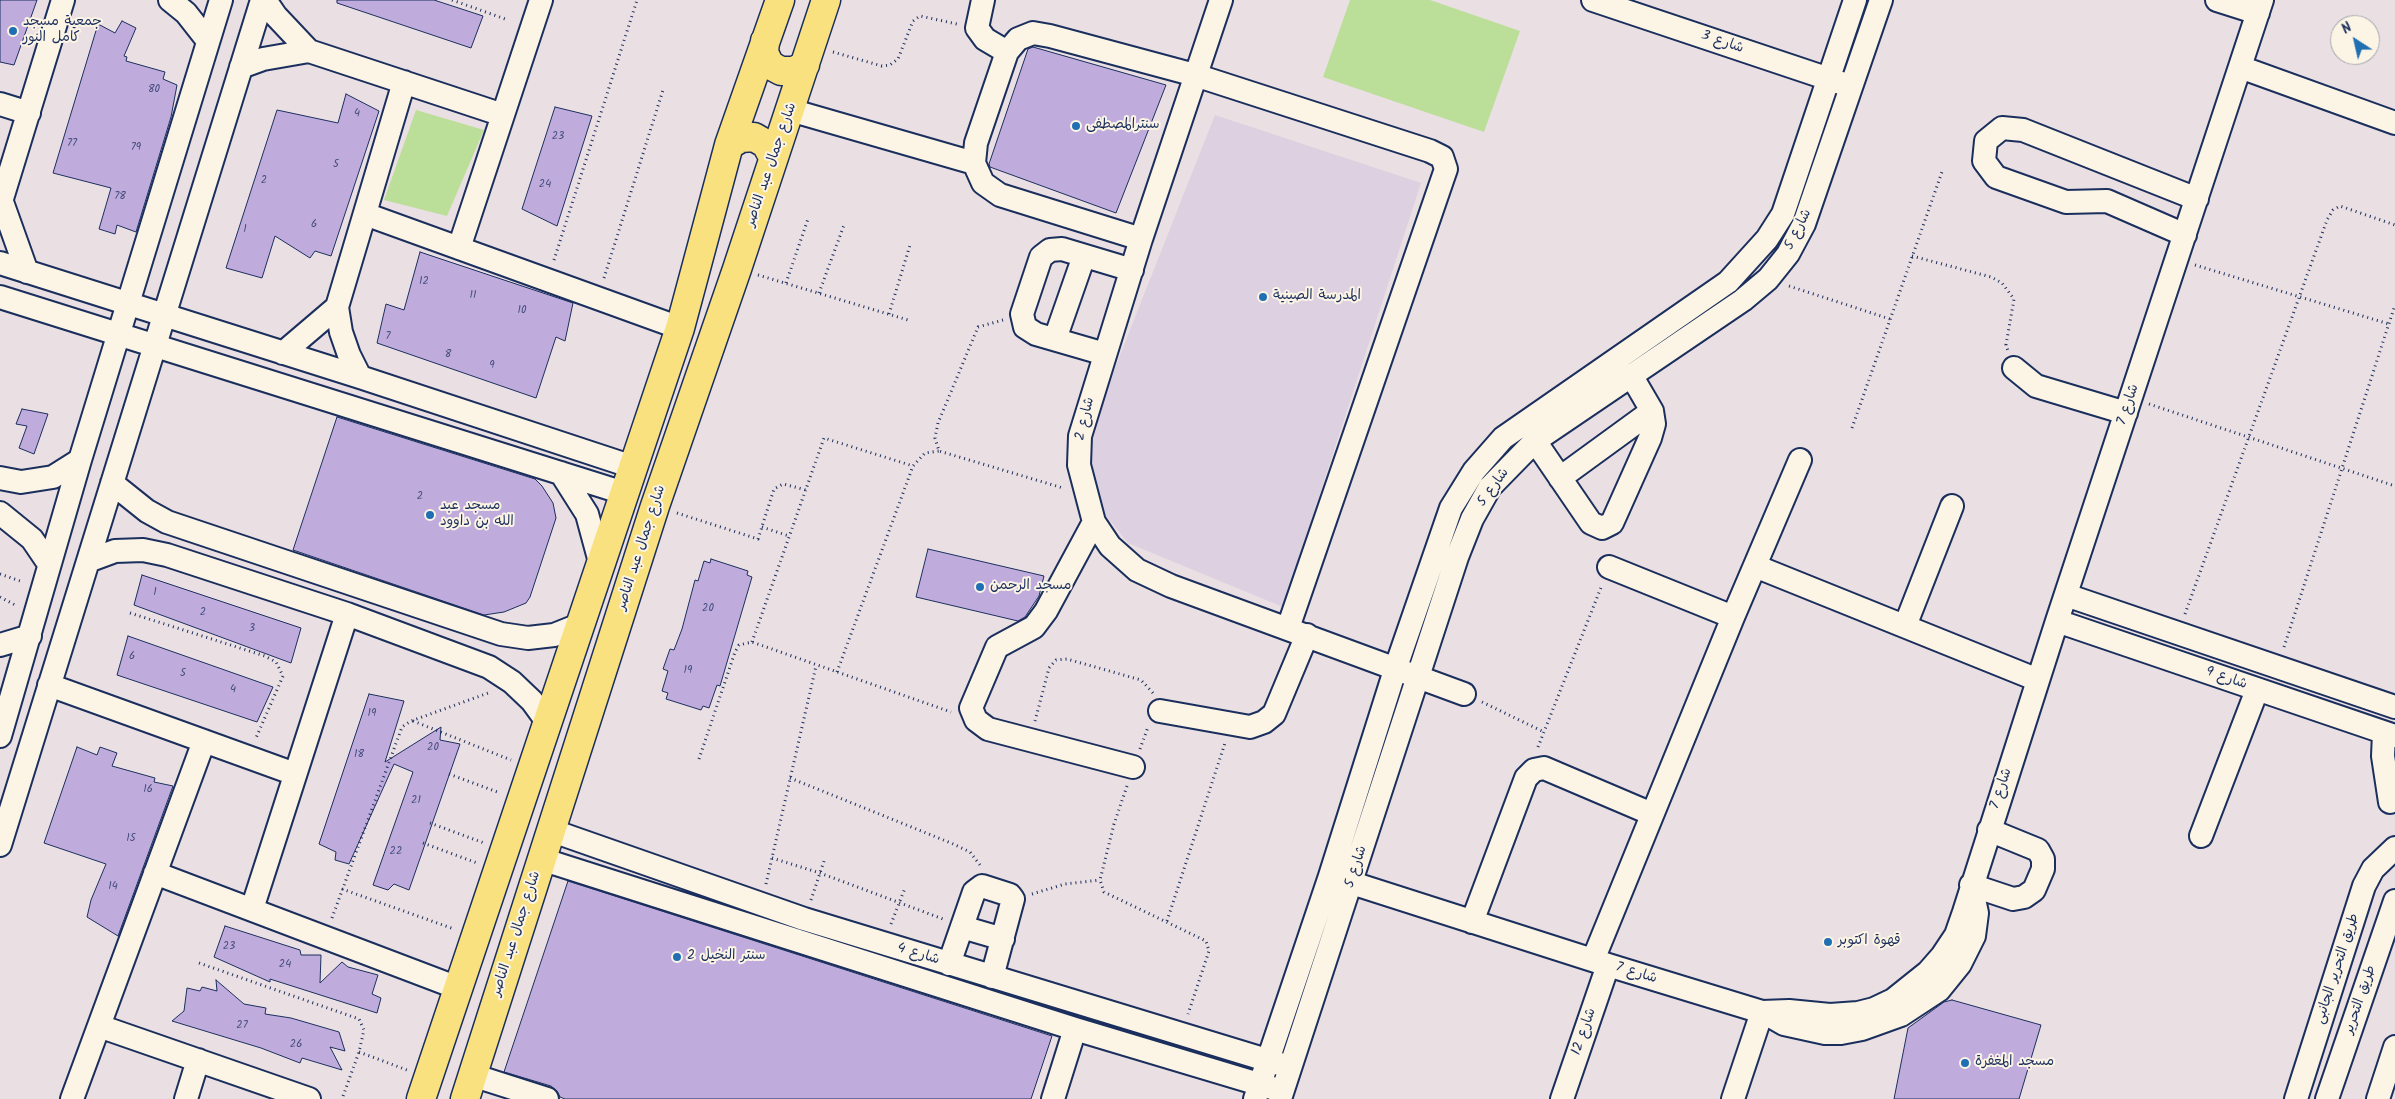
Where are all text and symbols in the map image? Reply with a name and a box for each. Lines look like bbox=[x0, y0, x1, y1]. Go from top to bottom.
place label: جمعية مسجد كامل النور bbox=[23, 15, 102, 48]
north arrow bbox=[2330, 15, 2380, 65]
text: N bbox=[2337, 17, 2357, 40]
marker: جمعية مسجد كامل النور bbox=[7, 25, 19, 37]
street label: شارع 3 bbox=[1699, 28, 1745, 58]
house number: 80 bbox=[148, 83, 160, 97]
street label: شارع جمال عبد الناصر bbox=[743, 101, 801, 229]
house number: 4 bbox=[354, 107, 360, 121]
place label: سنترالمصطفى bbox=[1086, 118, 1160, 134]
marker: سنترالمصطفى bbox=[1070, 120, 1082, 132]
house number: 23 bbox=[552, 130, 564, 144]
house number: 77 bbox=[67, 137, 77, 151]
house number: 79 bbox=[131, 141, 141, 155]
house number: 5 bbox=[333, 158, 339, 172]
house number: 2 bbox=[261, 174, 267, 188]
house number: 24 bbox=[539, 178, 551, 192]
house number: 78 bbox=[114, 190, 126, 204]
street label: شارع 5 bbox=[1782, 207, 1816, 253]
house number: 6 bbox=[311, 218, 317, 232]
house number: 1 bbox=[243, 223, 247, 237]
house number: 12 bbox=[419, 275, 429, 289]
house number: 11 bbox=[470, 289, 476, 303]
place label: المدرسة الصينية bbox=[1273, 289, 1361, 305]
marker: المدرسة الصينية bbox=[1257, 291, 1269, 303]
house number: 10 bbox=[518, 304, 526, 318]
house number: 7 bbox=[385, 330, 391, 344]
house number: 8 bbox=[445, 348, 451, 362]
house number: 9 bbox=[489, 359, 495, 373]
street label: شارع 7 bbox=[2114, 382, 2144, 428]
street label: شارع 2 bbox=[1073, 396, 1099, 442]
street label: شارع 5 bbox=[1474, 465, 1514, 511]
street label: شارع جمال عبد الناصر bbox=[614, 483, 670, 613]
house number: 2 bbox=[417, 490, 423, 504]
place label: مسجد عبد الله بن داوود bbox=[440, 499, 514, 532]
marker: مسجد عبد الله بن داوود bbox=[424, 509, 436, 521]
place label: مسجد الرحمن bbox=[990, 579, 1071, 595]
marker: مسجد الرحمن bbox=[974, 581, 986, 593]
house number: 1 bbox=[153, 586, 157, 600]
house number: 20 bbox=[702, 602, 714, 616]
house number: 2 bbox=[200, 606, 206, 620]
house number: 3 bbox=[249, 622, 255, 636]
house number: 6 bbox=[129, 650, 135, 664]
house number: 19 bbox=[684, 664, 692, 678]
street label: شارع 9 bbox=[2203, 664, 2249, 694]
house number: 5 bbox=[180, 667, 186, 681]
house number: 4 bbox=[230, 683, 236, 697]
house number: 19 bbox=[368, 707, 376, 721]
house number: 20 bbox=[427, 741, 439, 755]
house number: 18 bbox=[354, 748, 364, 762]
street label: شارع 7 bbox=[1987, 766, 2017, 812]
house number: 16 bbox=[143, 783, 153, 797]
house number: 21 bbox=[411, 794, 421, 808]
house number: 15 bbox=[126, 832, 136, 846]
street label: شارع 5 bbox=[1342, 844, 1372, 890]
house number: 22 bbox=[390, 845, 402, 859]
street label: شارع جمال عبد الناصر bbox=[489, 869, 545, 999]
house number: 14 bbox=[108, 880, 118, 894]
street label: طريق التحرير الجانبى bbox=[2312, 912, 2364, 1026]
place label: قهوة اكتوبر bbox=[1838, 934, 1901, 950]
marker: قهوة اكتوبر bbox=[1822, 936, 1834, 948]
house number: 23 bbox=[223, 940, 235, 954]
street label: شارع 4 bbox=[895, 941, 941, 969]
place label: سنتر النخيل 2 bbox=[687, 949, 766, 965]
marker: سنتر النخيل 2 bbox=[671, 951, 683, 963]
house number: 24 bbox=[279, 958, 291, 972]
street label: شارع 7 bbox=[1613, 960, 1659, 988]
street label: طريق التحرير bbox=[2341, 964, 2381, 1036]
street label: شارع 12 bbox=[1569, 1006, 1601, 1058]
house number: 27 bbox=[236, 1019, 248, 1033]
house number: 26 bbox=[290, 1038, 302, 1052]
place label: مسجد المغفرة bbox=[1975, 1055, 2054, 1071]
marker: مسجد المغفرة bbox=[1959, 1057, 1971, 1069]

